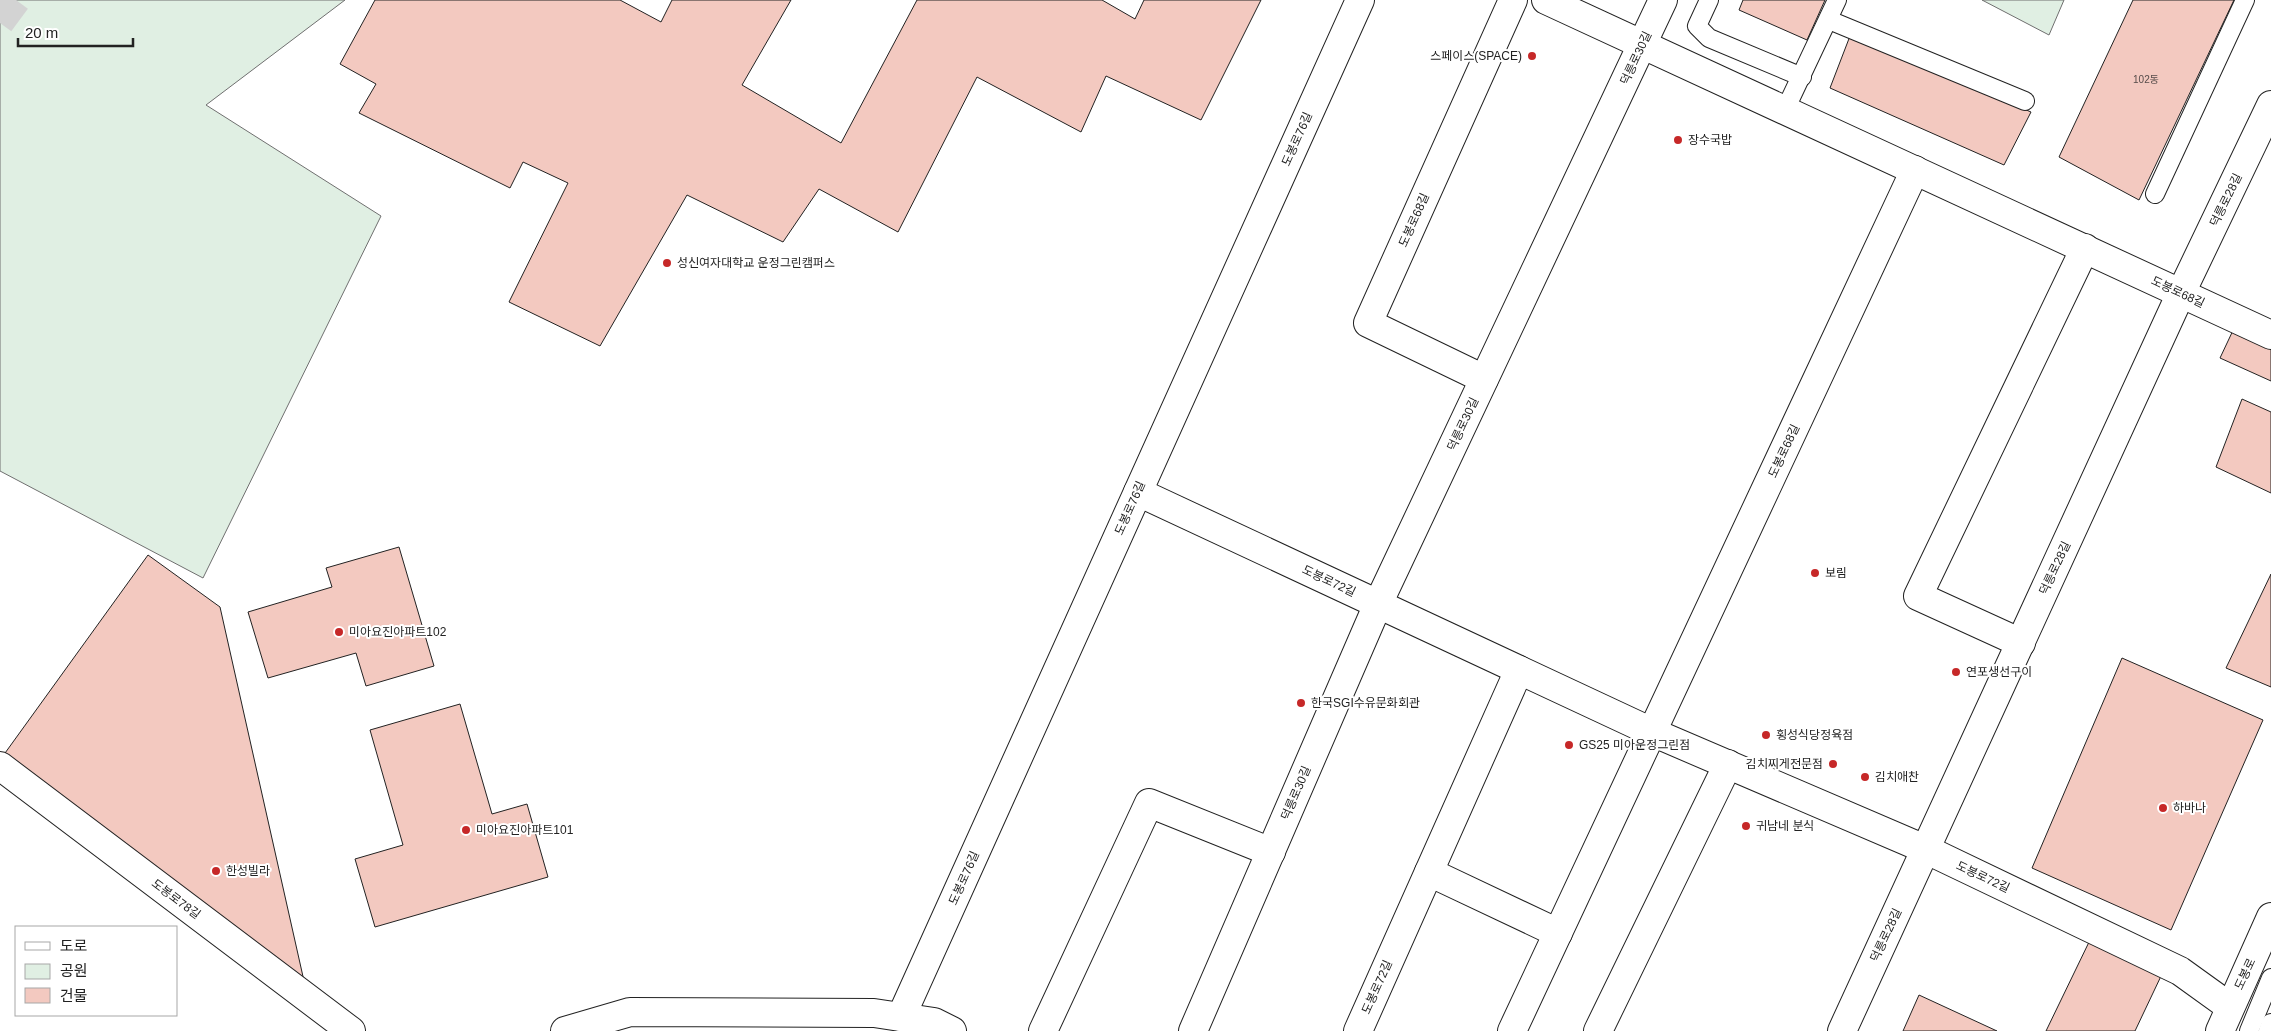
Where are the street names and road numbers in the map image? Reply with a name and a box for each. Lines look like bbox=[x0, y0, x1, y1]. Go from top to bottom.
street label: 덕릉로30길 bbox=[1618, 29, 1654, 87]
street label: 도봉로76길 bbox=[1279, 110, 1315, 168]
street label: 덕릉로28길 bbox=[2207, 171, 2245, 229]
street label: 도봉로68길 bbox=[1396, 191, 1432, 249]
street label: 도봉로68길 bbox=[2149, 274, 2207, 310]
street label: 덕릉로30길 bbox=[1445, 395, 1481, 453]
street label: 도봉로68길 bbox=[1766, 422, 1802, 480]
street label: 도봉로76길 bbox=[1112, 479, 1148, 537]
street label: 덕릉로28길 bbox=[2037, 539, 2073, 597]
street label: 도봉로72길 bbox=[1300, 563, 1358, 599]
street label: 덕릉로30길 bbox=[1278, 764, 1314, 822]
street label: 도봉로76길 bbox=[946, 849, 982, 907]
street label: 도봉로72길 bbox=[1954, 859, 2012, 895]
street label: 도봉로78길 bbox=[149, 876, 203, 922]
street label: 덕릉로28길 bbox=[1868, 906, 1904, 964]
street label: 도봉로 bbox=[2232, 956, 2258, 992]
street label: 도봉로72길 bbox=[1359, 958, 1395, 1016]

